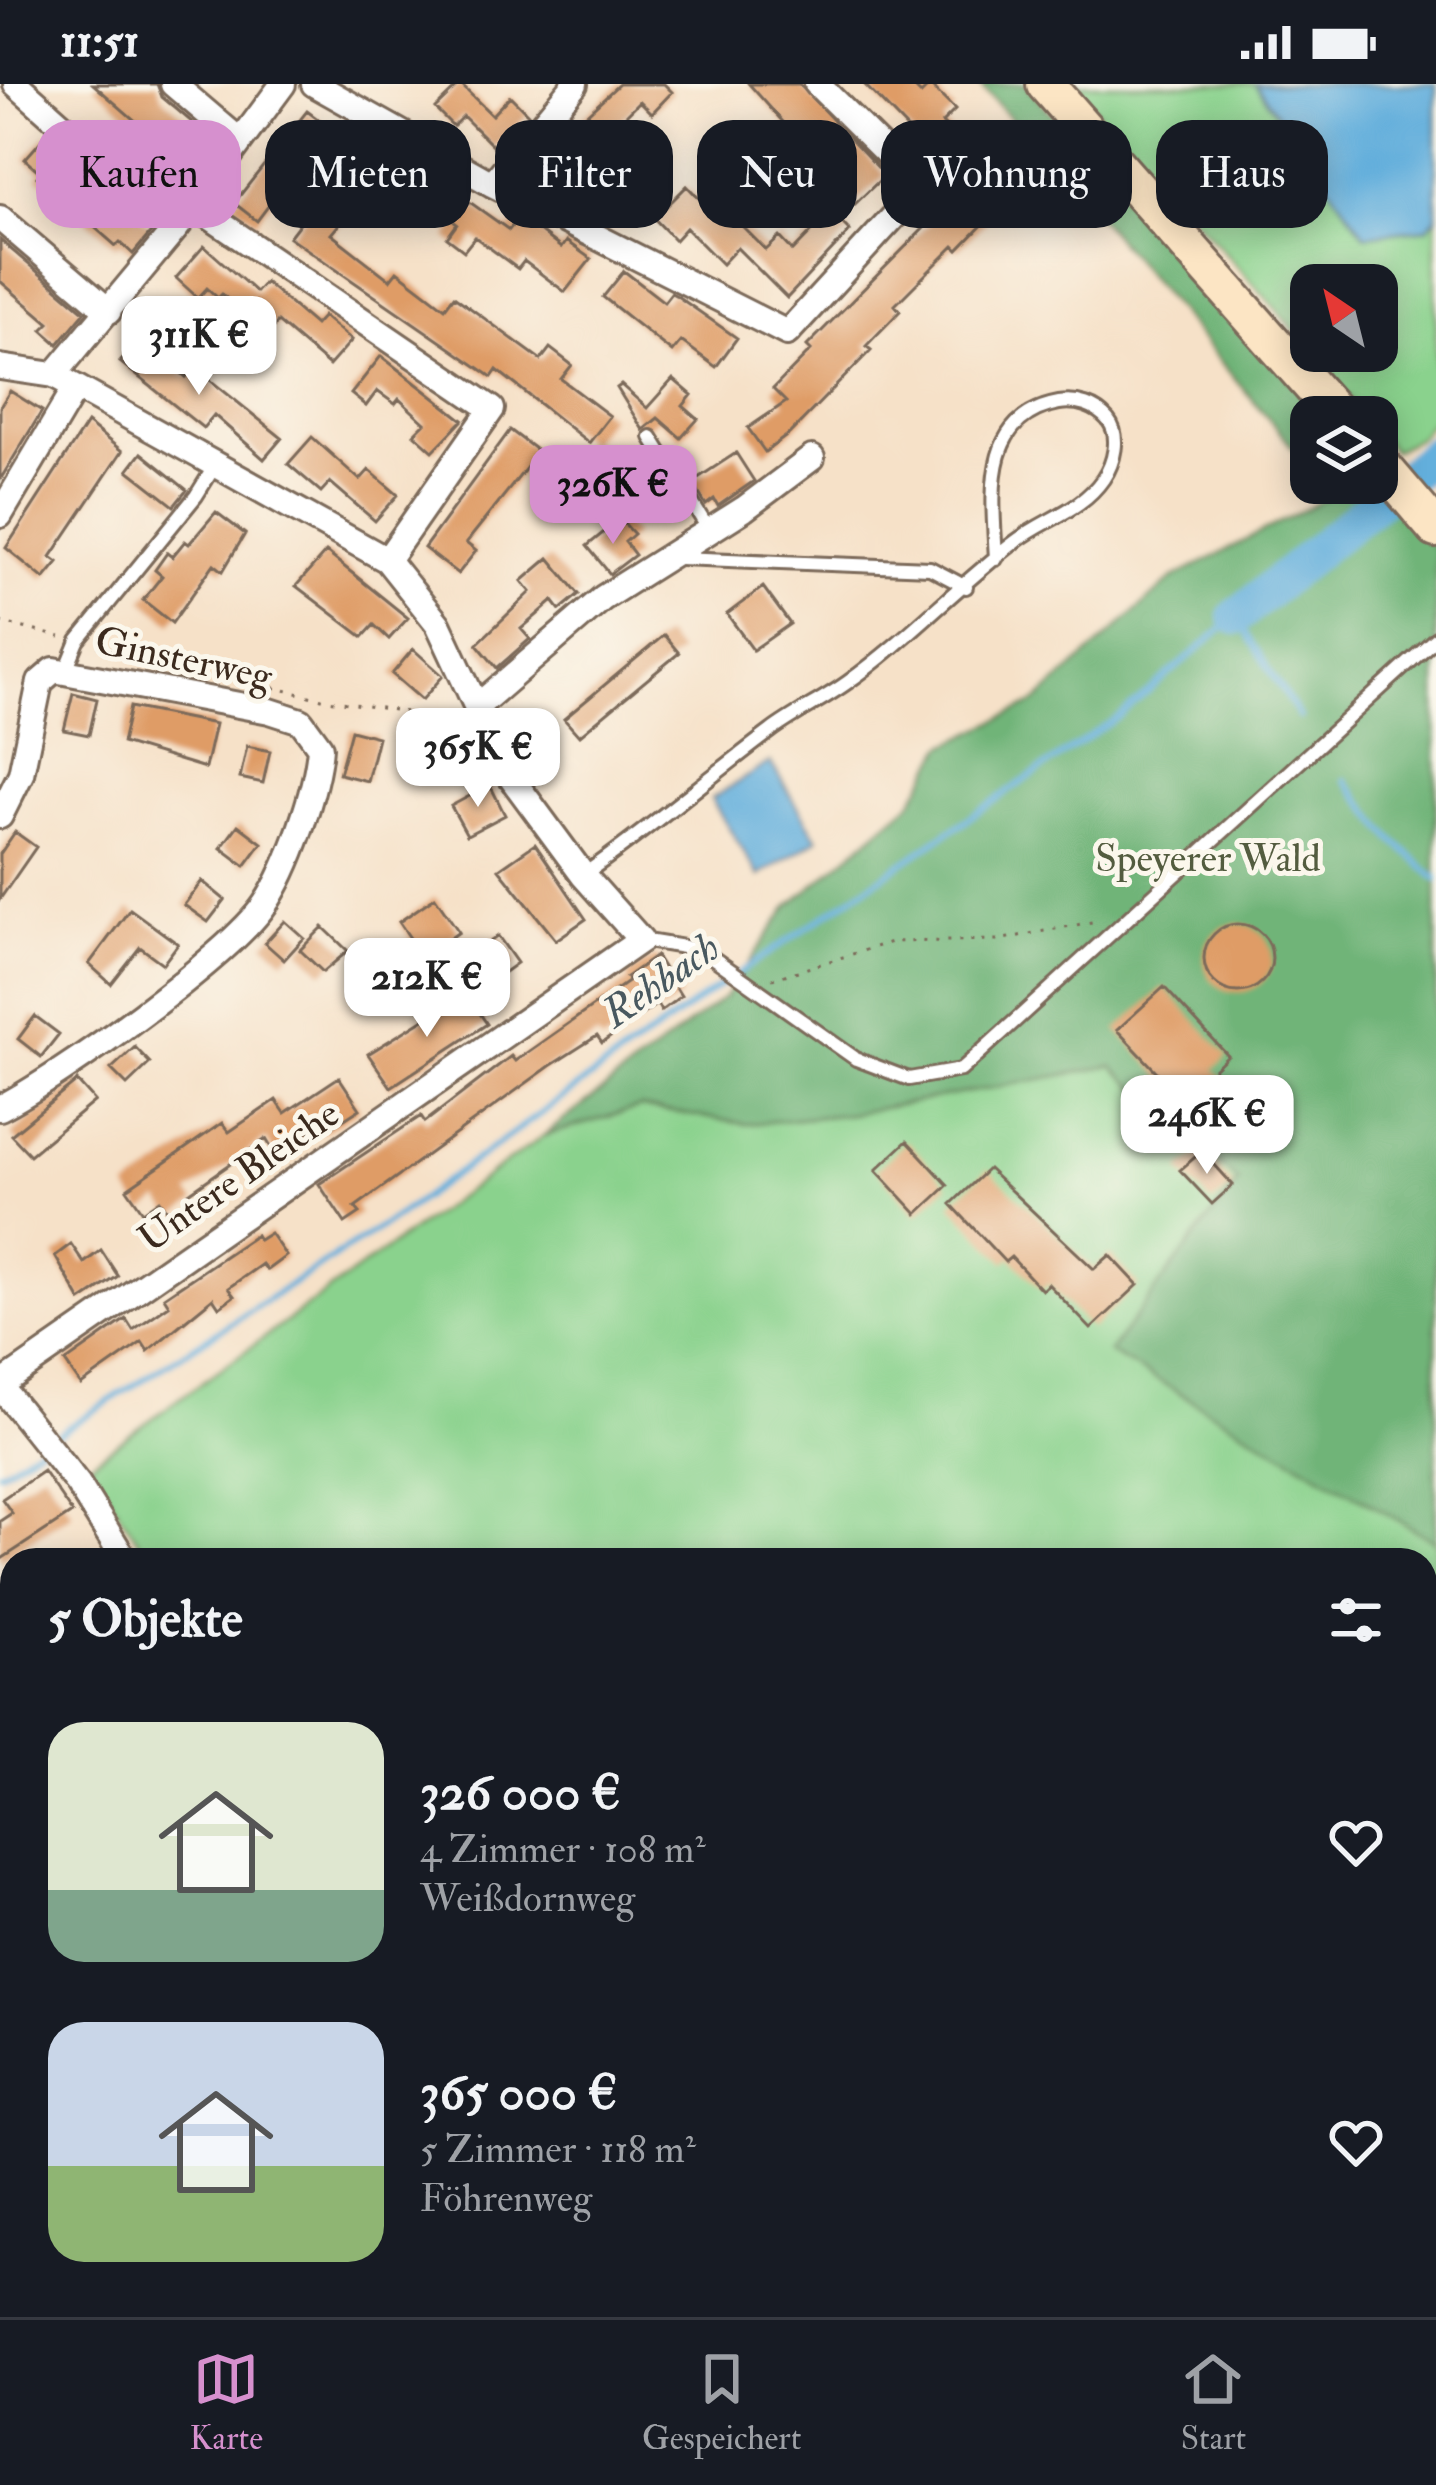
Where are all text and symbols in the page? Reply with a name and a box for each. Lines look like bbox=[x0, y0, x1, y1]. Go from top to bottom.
text: 11:51 bbox=[60, 14, 139, 70]
chip: Kaufen bbox=[36, 120, 241, 228]
chip: Mieten bbox=[265, 120, 471, 228]
chip: Filter bbox=[495, 120, 673, 228]
chip: Neu bbox=[697, 120, 857, 228]
chip: Wohnung bbox=[881, 120, 1132, 228]
chip: Haus bbox=[1156, 120, 1328, 228]
north arrow bbox=[1290, 264, 1398, 372]
map controls bbox=[1290, 264, 1398, 504]
pin: 311K € bbox=[101, 296, 297, 398]
text: 311K € bbox=[148, 310, 250, 359]
button: layers bbox=[1290, 396, 1398, 504]
pin: 326K € bbox=[515, 445, 711, 547]
text: 326K € bbox=[557, 459, 669, 508]
street label: Ginsterweg bbox=[91, 616, 277, 701]
pin: 365K € bbox=[380, 708, 576, 810]
text: 365K € bbox=[423, 722, 533, 771]
park label: Speyerer Wald bbox=[1095, 834, 1321, 883]
water label: Rehbach bbox=[592, 922, 730, 1040]
pin: 212K € bbox=[329, 938, 525, 1040]
text: 212K € bbox=[371, 952, 483, 1001]
pin: 246K € bbox=[1109, 1075, 1305, 1177]
street label: Untere Bleiche bbox=[129, 1089, 349, 1263]
text: 246K € bbox=[1148, 1089, 1266, 1138]
icon: filters bbox=[1323, 1587, 1389, 1653]
text: 5 Objekte bbox=[48, 1588, 243, 1652]
text: 326 000 € bbox=[420, 1761, 621, 1825]
icon: home bbox=[144, 1770, 288, 1914]
icon: heart bbox=[1323, 1809, 1389, 1875]
text: 4 Zimmer · 108 m² bbox=[420, 1825, 706, 1874]
text: Weißdornweg bbox=[420, 1874, 635, 1923]
text: 365 000 € bbox=[420, 2061, 617, 2125]
icon: home bbox=[144, 2070, 288, 2214]
icon: heart bbox=[1323, 2109, 1389, 2175]
text: 5 Zimmer · 118 m² bbox=[420, 2125, 696, 2174]
text: Föhrenweg bbox=[420, 2174, 592, 2223]
tab: Karte bbox=[190, 2346, 263, 2459]
tab: Gespeichert bbox=[642, 2346, 801, 2459]
tab: Start bbox=[1180, 2346, 1246, 2459]

